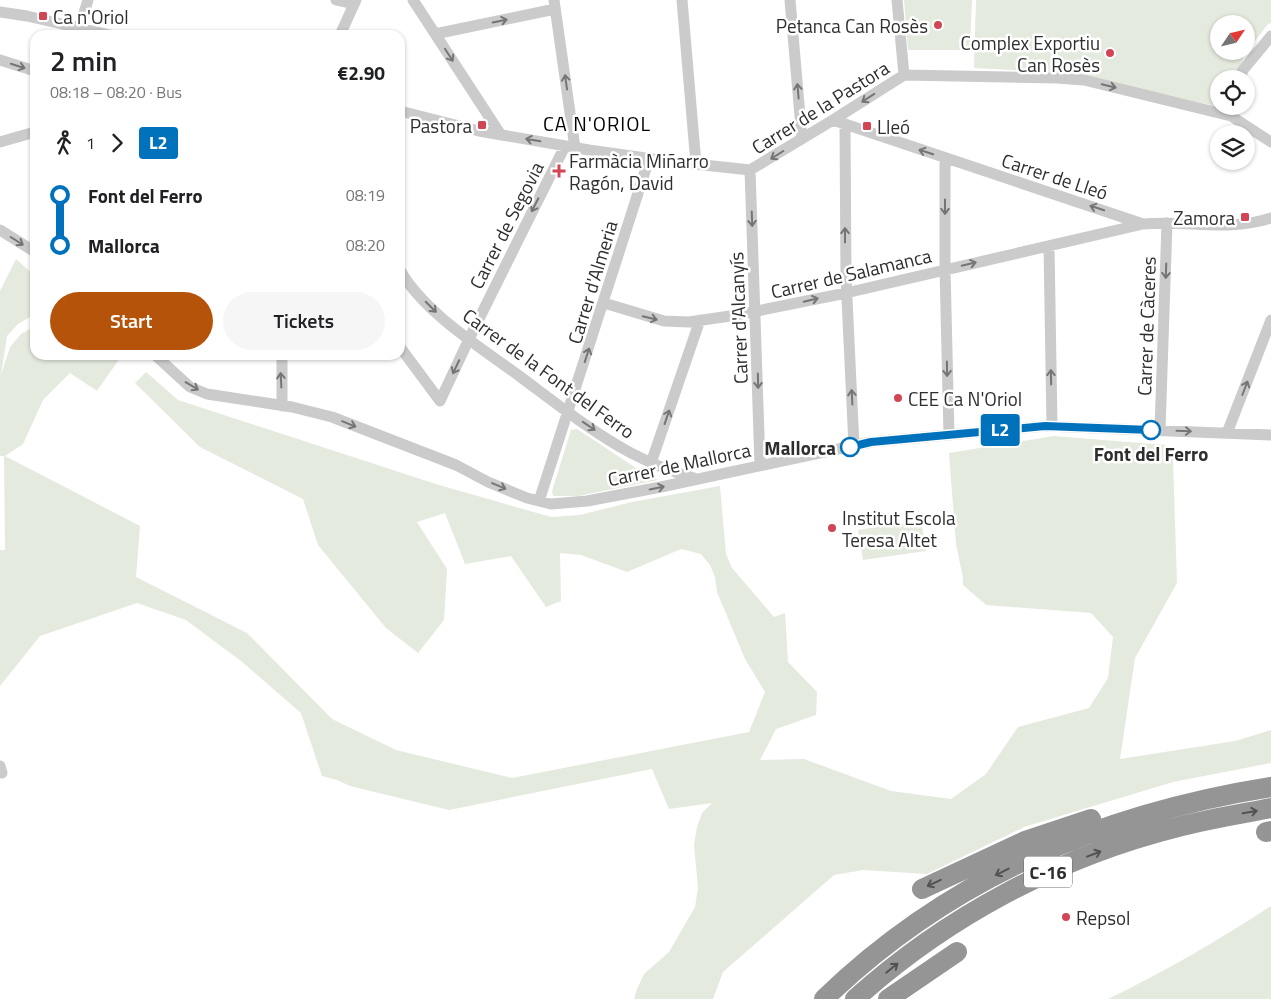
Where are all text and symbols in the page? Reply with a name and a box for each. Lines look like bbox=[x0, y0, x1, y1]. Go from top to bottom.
place label: Ca n'Oriol bbox=[53, 2, 129, 31]
marker: Ca n'Oriol bbox=[37, 10, 49, 22]
place label: Petanca Can Rosès bbox=[776, 11, 928, 40]
one-way arrow bbox=[492, 15, 508, 25]
north arrow bbox=[1210, 15, 1255, 60]
map controls bbox=[1210, 15, 1255, 170]
marker: Petanca Can Rosès bbox=[932, 19, 944, 31]
place label: Complex Exportiu Can Rosès bbox=[961, 28, 1100, 79]
text: 2 min bbox=[50, 39, 117, 82]
marker: Complex Exportiu Can Rosès bbox=[1104, 47, 1116, 59]
one-way arrow bbox=[444, 48, 454, 62]
street label: Carrer de la Pastora bbox=[746, 53, 895, 161]
text: €2.90 bbox=[338, 58, 385, 87]
one-way arrow bbox=[9, 61, 25, 71]
button: locate bbox=[1210, 70, 1255, 115]
one-way arrow bbox=[561, 74, 571, 90]
text: 08:18 – 08:20 · Bus bbox=[50, 80, 182, 104]
one-way arrow bbox=[1101, 82, 1117, 91]
one-way arrow bbox=[793, 83, 803, 99]
one-way arrow bbox=[862, 93, 876, 103]
district label: CA N'ORIOL bbox=[543, 108, 651, 139]
place label: Pastora bbox=[410, 111, 472, 140]
place label: Lleó bbox=[877, 112, 910, 141]
marker: Pastora bbox=[476, 119, 488, 131]
marker: Lleó bbox=[861, 120, 873, 132]
button: layers bbox=[1210, 125, 1255, 170]
icon: walk bbox=[50, 129, 78, 157]
icon: forward bbox=[103, 129, 131, 157]
text: L2 bbox=[149, 129, 168, 156]
text: 1 bbox=[86, 131, 95, 155]
one-way arrow bbox=[525, 135, 541, 145]
street label: Carrer de Lleó bbox=[998, 145, 1112, 207]
place label: Farmàcia Miñarro Ragón, David bbox=[569, 146, 709, 197]
one-way arrow bbox=[919, 146, 935, 156]
one-way arrow bbox=[770, 151, 784, 161]
street label: Carrer de Segovia bbox=[461, 156, 551, 294]
marker: Farmàcia Miñarro Ragón, David bbox=[553, 165, 565, 177]
text: Font del Ferro bbox=[88, 181, 203, 210]
text: 08:19 bbox=[346, 183, 385, 207]
one-way arrow bbox=[530, 197, 540, 212]
one-way arrow bbox=[940, 198, 950, 214]
one-way arrow bbox=[1090, 203, 1106, 213]
place label: Zamora bbox=[1173, 203, 1235, 232]
one-way arrow bbox=[748, 211, 757, 227]
marker: Zamora bbox=[1239, 211, 1251, 223]
street label: Carrer d'Almeria bbox=[559, 216, 625, 347]
one-way arrow bbox=[840, 227, 850, 244]
text: Mallorca bbox=[88, 231, 160, 260]
text: 08:20 bbox=[346, 233, 385, 257]
one-way arrow bbox=[10, 236, 24, 246]
street label: Carrer de Salamanca bbox=[768, 240, 935, 306]
street label: Carrer d'Alcanyís bbox=[721, 251, 755, 385]
street label: Carrer de Càceres bbox=[1129, 256, 1163, 396]
one-way arrow bbox=[960, 259, 976, 268]
one-way arrow bbox=[1161, 263, 1170, 279]
button: Start bbox=[50, 292, 213, 350]
button: Tickets bbox=[223, 292, 385, 350]
one-way arrow bbox=[802, 295, 818, 305]
one-way arrow bbox=[425, 301, 438, 313]
street label: Carrer de la Font del Ferro bbox=[457, 301, 641, 445]
one-way arrow bbox=[642, 314, 658, 323]
one-way arrow bbox=[583, 348, 593, 364]
one-way arrow bbox=[450, 359, 460, 374]
one-way arrow bbox=[942, 360, 952, 377]
one-way arrow bbox=[1046, 369, 1056, 386]
one-way arrow bbox=[277, 373, 286, 389]
one-way arrow bbox=[753, 373, 763, 389]
one-way arrow bbox=[1240, 381, 1250, 396]
one-way arrow bbox=[184, 382, 198, 392]
place label: CEE Ca N'Oriol bbox=[908, 384, 1022, 413]
one-way arrow bbox=[847, 390, 856, 406]
marker: CEE Ca N'Oriol bbox=[892, 392, 904, 404]
one-way arrow bbox=[663, 410, 672, 425]
line badge: L2 bbox=[978, 414, 1022, 446]
text: L2 bbox=[991, 416, 1009, 443]
one-way arrow bbox=[341, 419, 356, 429]
marker: Font del Ferro bbox=[1141, 420, 1161, 440]
one-way arrow bbox=[582, 421, 596, 431]
one-way arrow bbox=[1176, 427, 1192, 436]
place label: Mallorca bbox=[764, 433, 836, 462]
street label: Carrer de Mallorca bbox=[605, 435, 754, 493]
marker: Mallorca bbox=[840, 437, 860, 457]
place label: Font del Ferro bbox=[1094, 439, 1208, 468]
one-way arrow bbox=[491, 482, 506, 491]
one-way arrow bbox=[648, 482, 664, 492]
place label: Institut Escola Teresa Altet bbox=[842, 503, 956, 554]
marker: Institut Escola Teresa Altet bbox=[826, 522, 838, 534]
one-way arrow bbox=[1242, 806, 1258, 816]
one-way arrow bbox=[1086, 848, 1101, 857]
road number: C-16 bbox=[1024, 856, 1072, 888]
one-way arrow bbox=[995, 868, 1010, 877]
one-way arrow bbox=[927, 878, 942, 888]
place label: Repsol bbox=[1076, 903, 1130, 932]
marker: Repsol bbox=[1060, 911, 1072, 923]
one-way arrow bbox=[885, 962, 898, 973]

